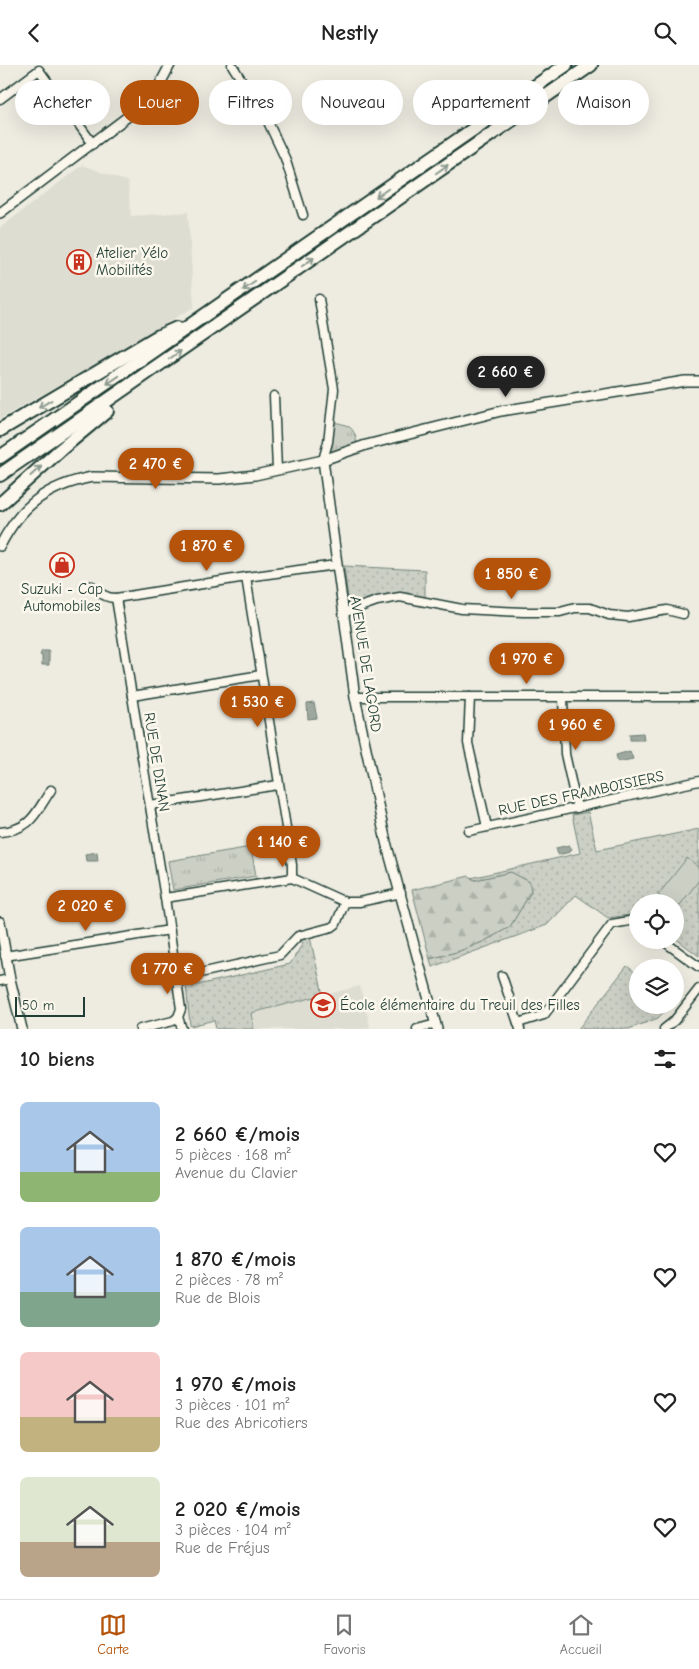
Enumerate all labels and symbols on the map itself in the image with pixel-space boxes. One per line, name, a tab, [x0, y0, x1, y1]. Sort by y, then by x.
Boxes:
one-way arrow	[434, 164, 448, 174]
one-way arrow	[375, 188, 389, 198]
place label: Atelier Yélo Mobilités	[96, 244, 168, 279]
building icon: Atelier Yélo Mobilités	[66, 249, 92, 275]
one-way arrow	[301, 257, 315, 267]
one-way arrow	[242, 281, 256, 291]
one-way arrow	[168, 350, 182, 360]
pin: 2 660 €	[460, 355, 552, 398]
one-way arrow	[106, 375, 120, 385]
one-way arrow	[39, 399, 53, 409]
pin: 2 470 €	[110, 447, 202, 490]
one-way arrow	[30, 465, 43, 477]
pin: 1 870 €	[161, 529, 253, 572]
shop icon: Suzuki - Cap Automobiles	[49, 552, 75, 578]
pin: 1 850 €	[466, 557, 558, 600]
place label: Suzuki - Cap Automobiles	[21, 580, 103, 615]
street label: AVENUE DE LAGORD	[346, 595, 386, 733]
pin: 1 970 €	[481, 643, 573, 685]
pin: 1 530 €	[212, 685, 304, 728]
pin: 1 960 €	[530, 709, 622, 751]
street label: RUE DE DINAN	[140, 711, 174, 813]
street label: RUE DES FRAMBOISIERS	[497, 767, 665, 819]
pin: 1 140 €	[237, 825, 329, 868]
pin: 2 020 €	[40, 889, 132, 932]
pin: 1 770 €	[122, 953, 214, 995]
school or university icon: École élémentaire du Treuil des Filles	[310, 992, 336, 1018]
scale bar	[15, 994, 85, 1017]
place label: École élémentaire du Treuil des Filles	[340, 995, 580, 1014]

